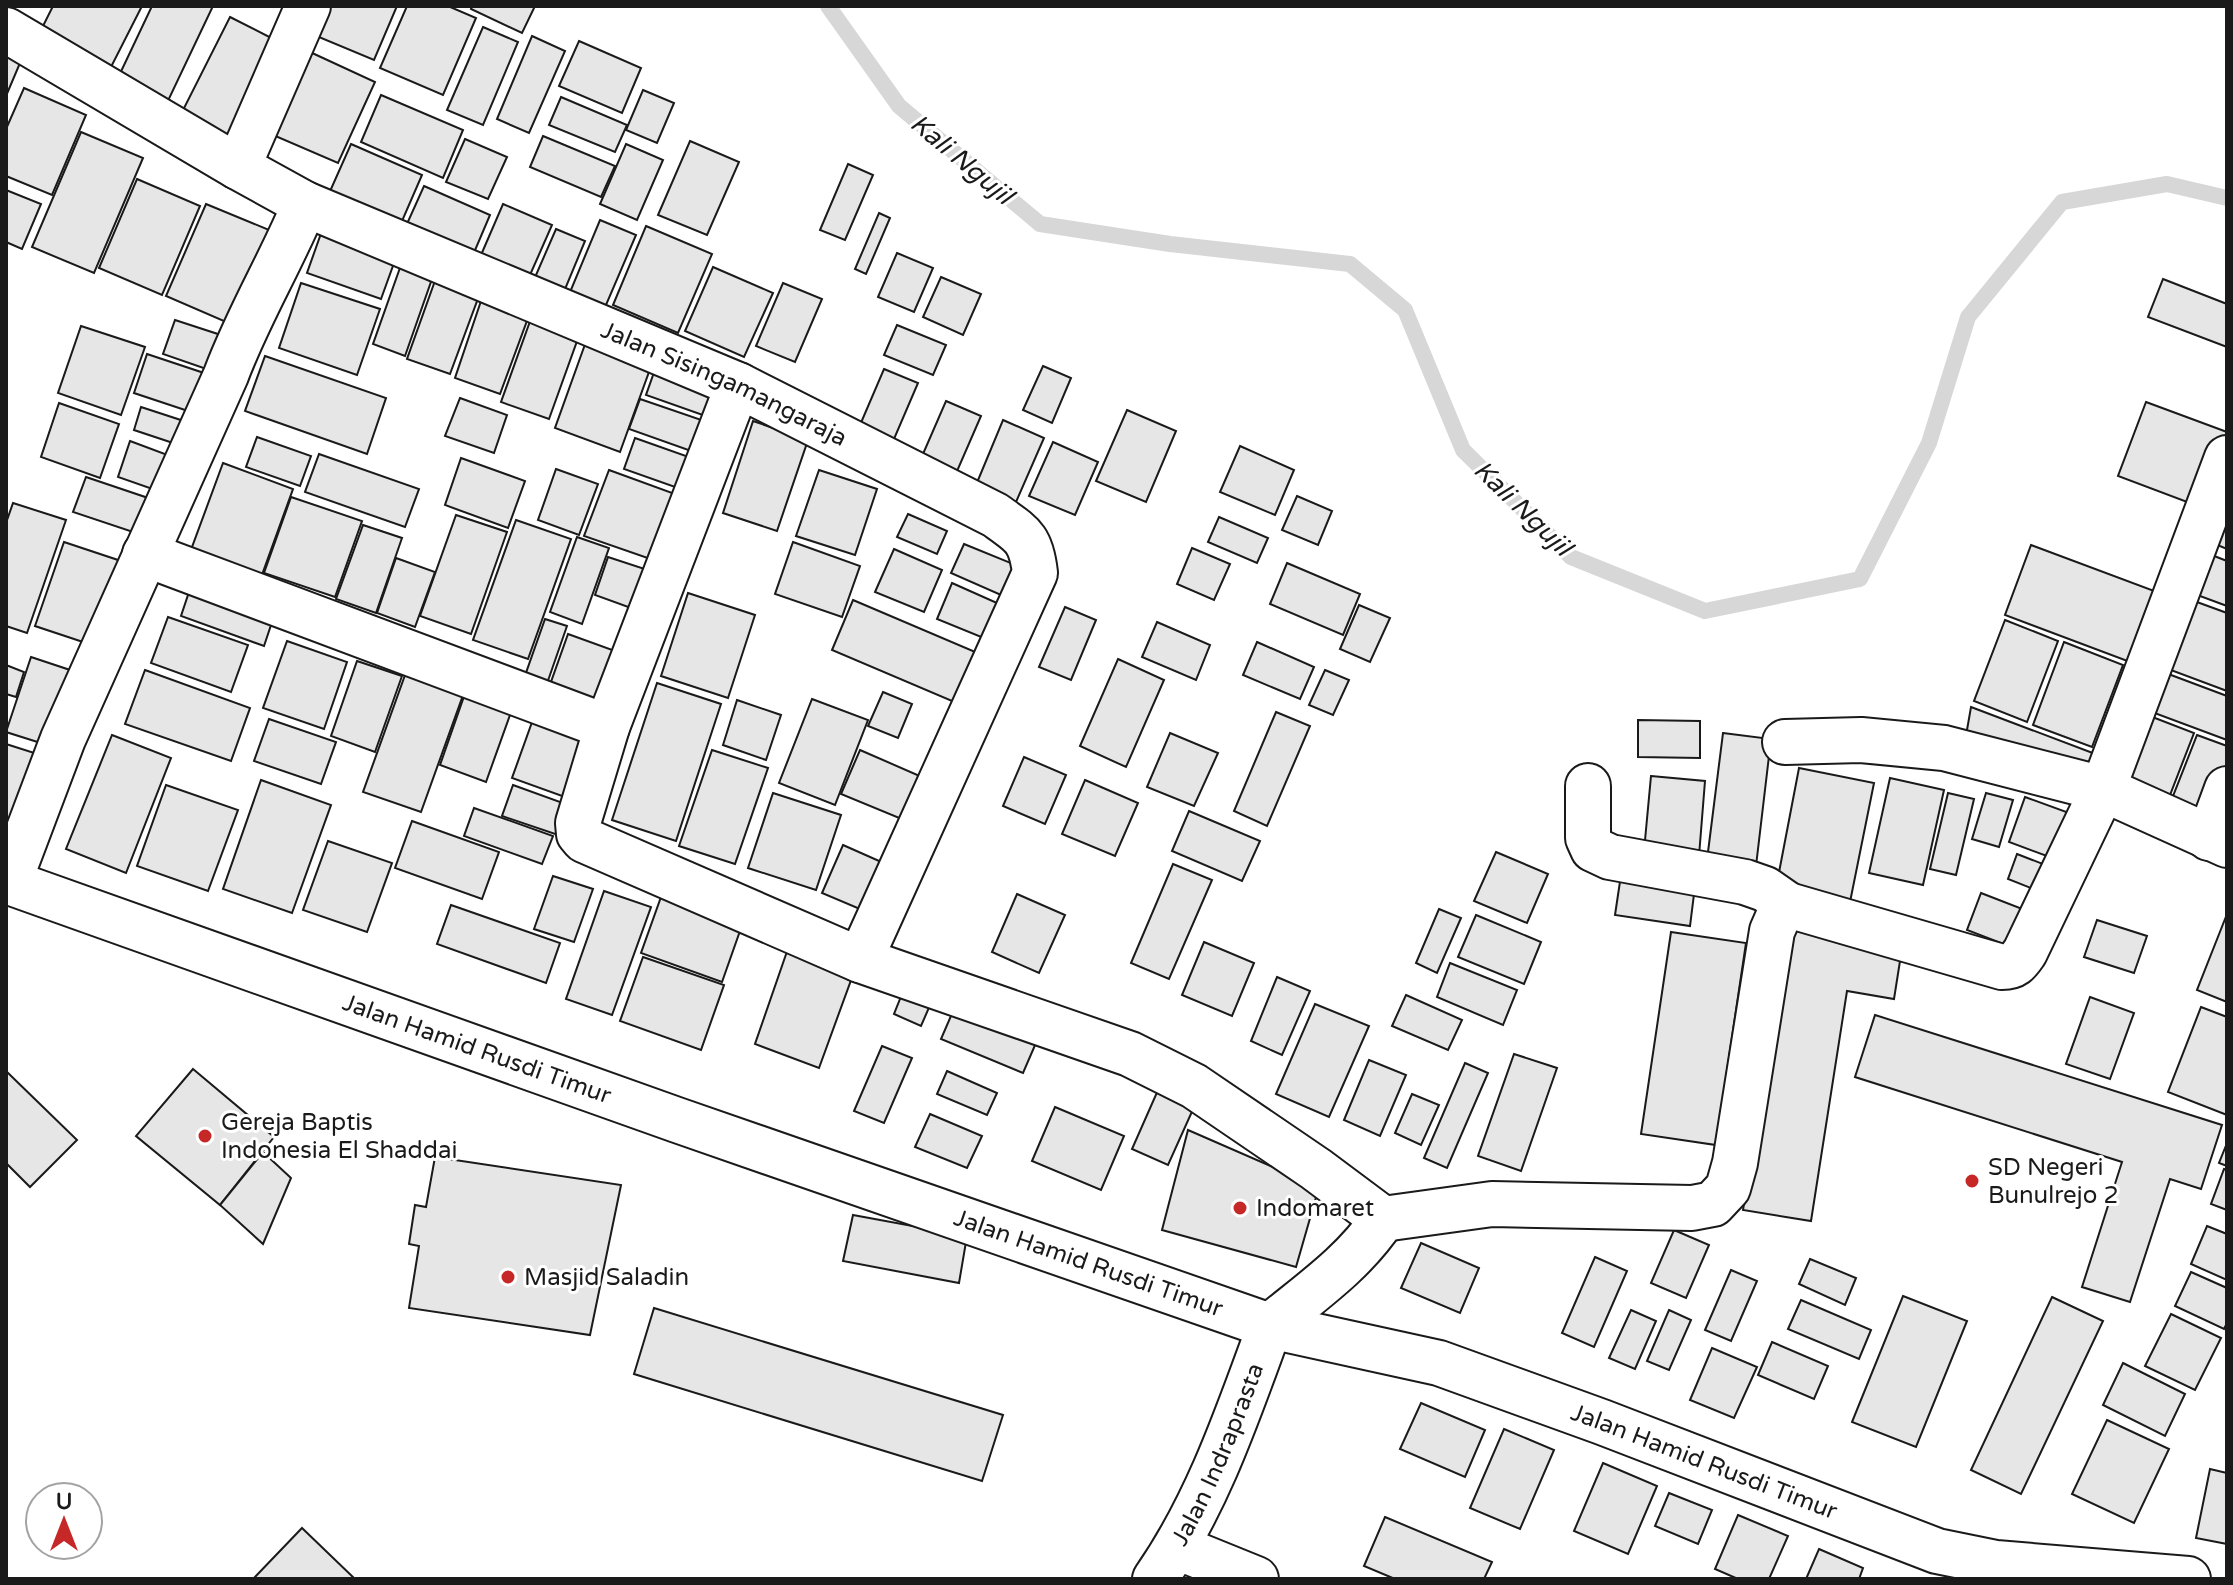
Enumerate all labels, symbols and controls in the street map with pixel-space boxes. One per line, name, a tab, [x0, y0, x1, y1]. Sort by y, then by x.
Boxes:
water label: Kali Ngujil	[904, 108, 1022, 213]
street label: Jalan Sisingamangaraja	[597, 315, 852, 453]
water label: Kali Ngujil	[1467, 454, 1581, 565]
street label: Jalan Hamid Rusdi Timur	[339, 988, 616, 1111]
place label: Gereja Baptis Indonesia El Shaddai	[221, 1108, 457, 1165]
marker: Gereja Baptis Indonesia El Shaddai	[196, 1127, 214, 1145]
place label: SD Negeri Bunulrejo 2	[1988, 1153, 2119, 1210]
marker: SD Negeri Bunulrejo 2	[1963, 1172, 1981, 1190]
place label: Indomaret	[1256, 1194, 1374, 1223]
marker: Indomaret	[1231, 1199, 1249, 1217]
street label: Jalan Hamid Rusdi Timur	[950, 1203, 1228, 1324]
place label: Masjid Saladin	[524, 1263, 689, 1292]
marker: Masjid Saladin	[499, 1268, 517, 1286]
street label: Jalan Indraprasta	[1165, 1359, 1270, 1551]
street label: Jalan Hamid Rusdi Timur	[1567, 1398, 1842, 1526]
north arrow	[24, 1481, 104, 1561]
text: U	[56, 1489, 72, 1515]

